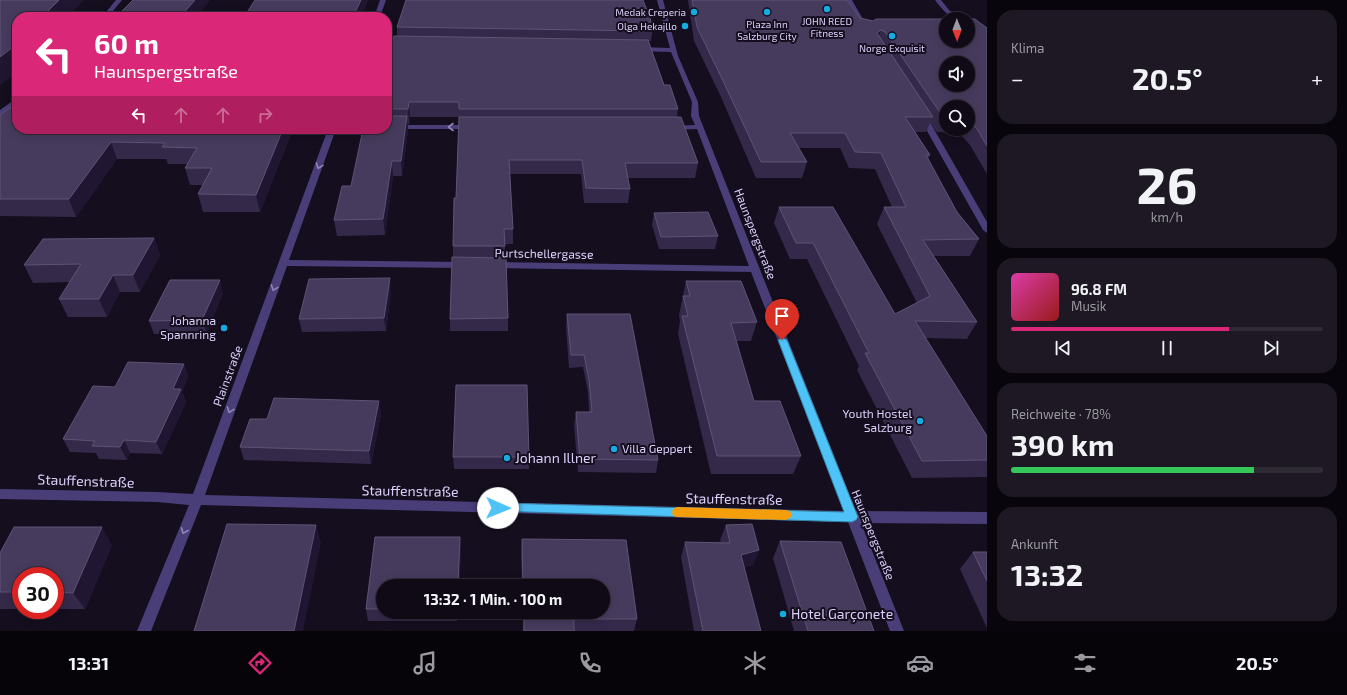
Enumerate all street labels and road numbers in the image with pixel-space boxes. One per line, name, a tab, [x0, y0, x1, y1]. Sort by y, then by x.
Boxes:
street label: Haunspergstraße	[732, 186, 780, 281]
street label: Purtschellergasse	[494, 245, 594, 261]
street label: Plainstraße	[210, 343, 245, 408]
street label: Stauffenstraße	[37, 470, 135, 491]
street label: Stauffenstraße	[361, 481, 459, 500]
street label: Haunspergstraße	[849, 487, 898, 582]
street label: Stauffenstraße	[685, 489, 783, 508]

